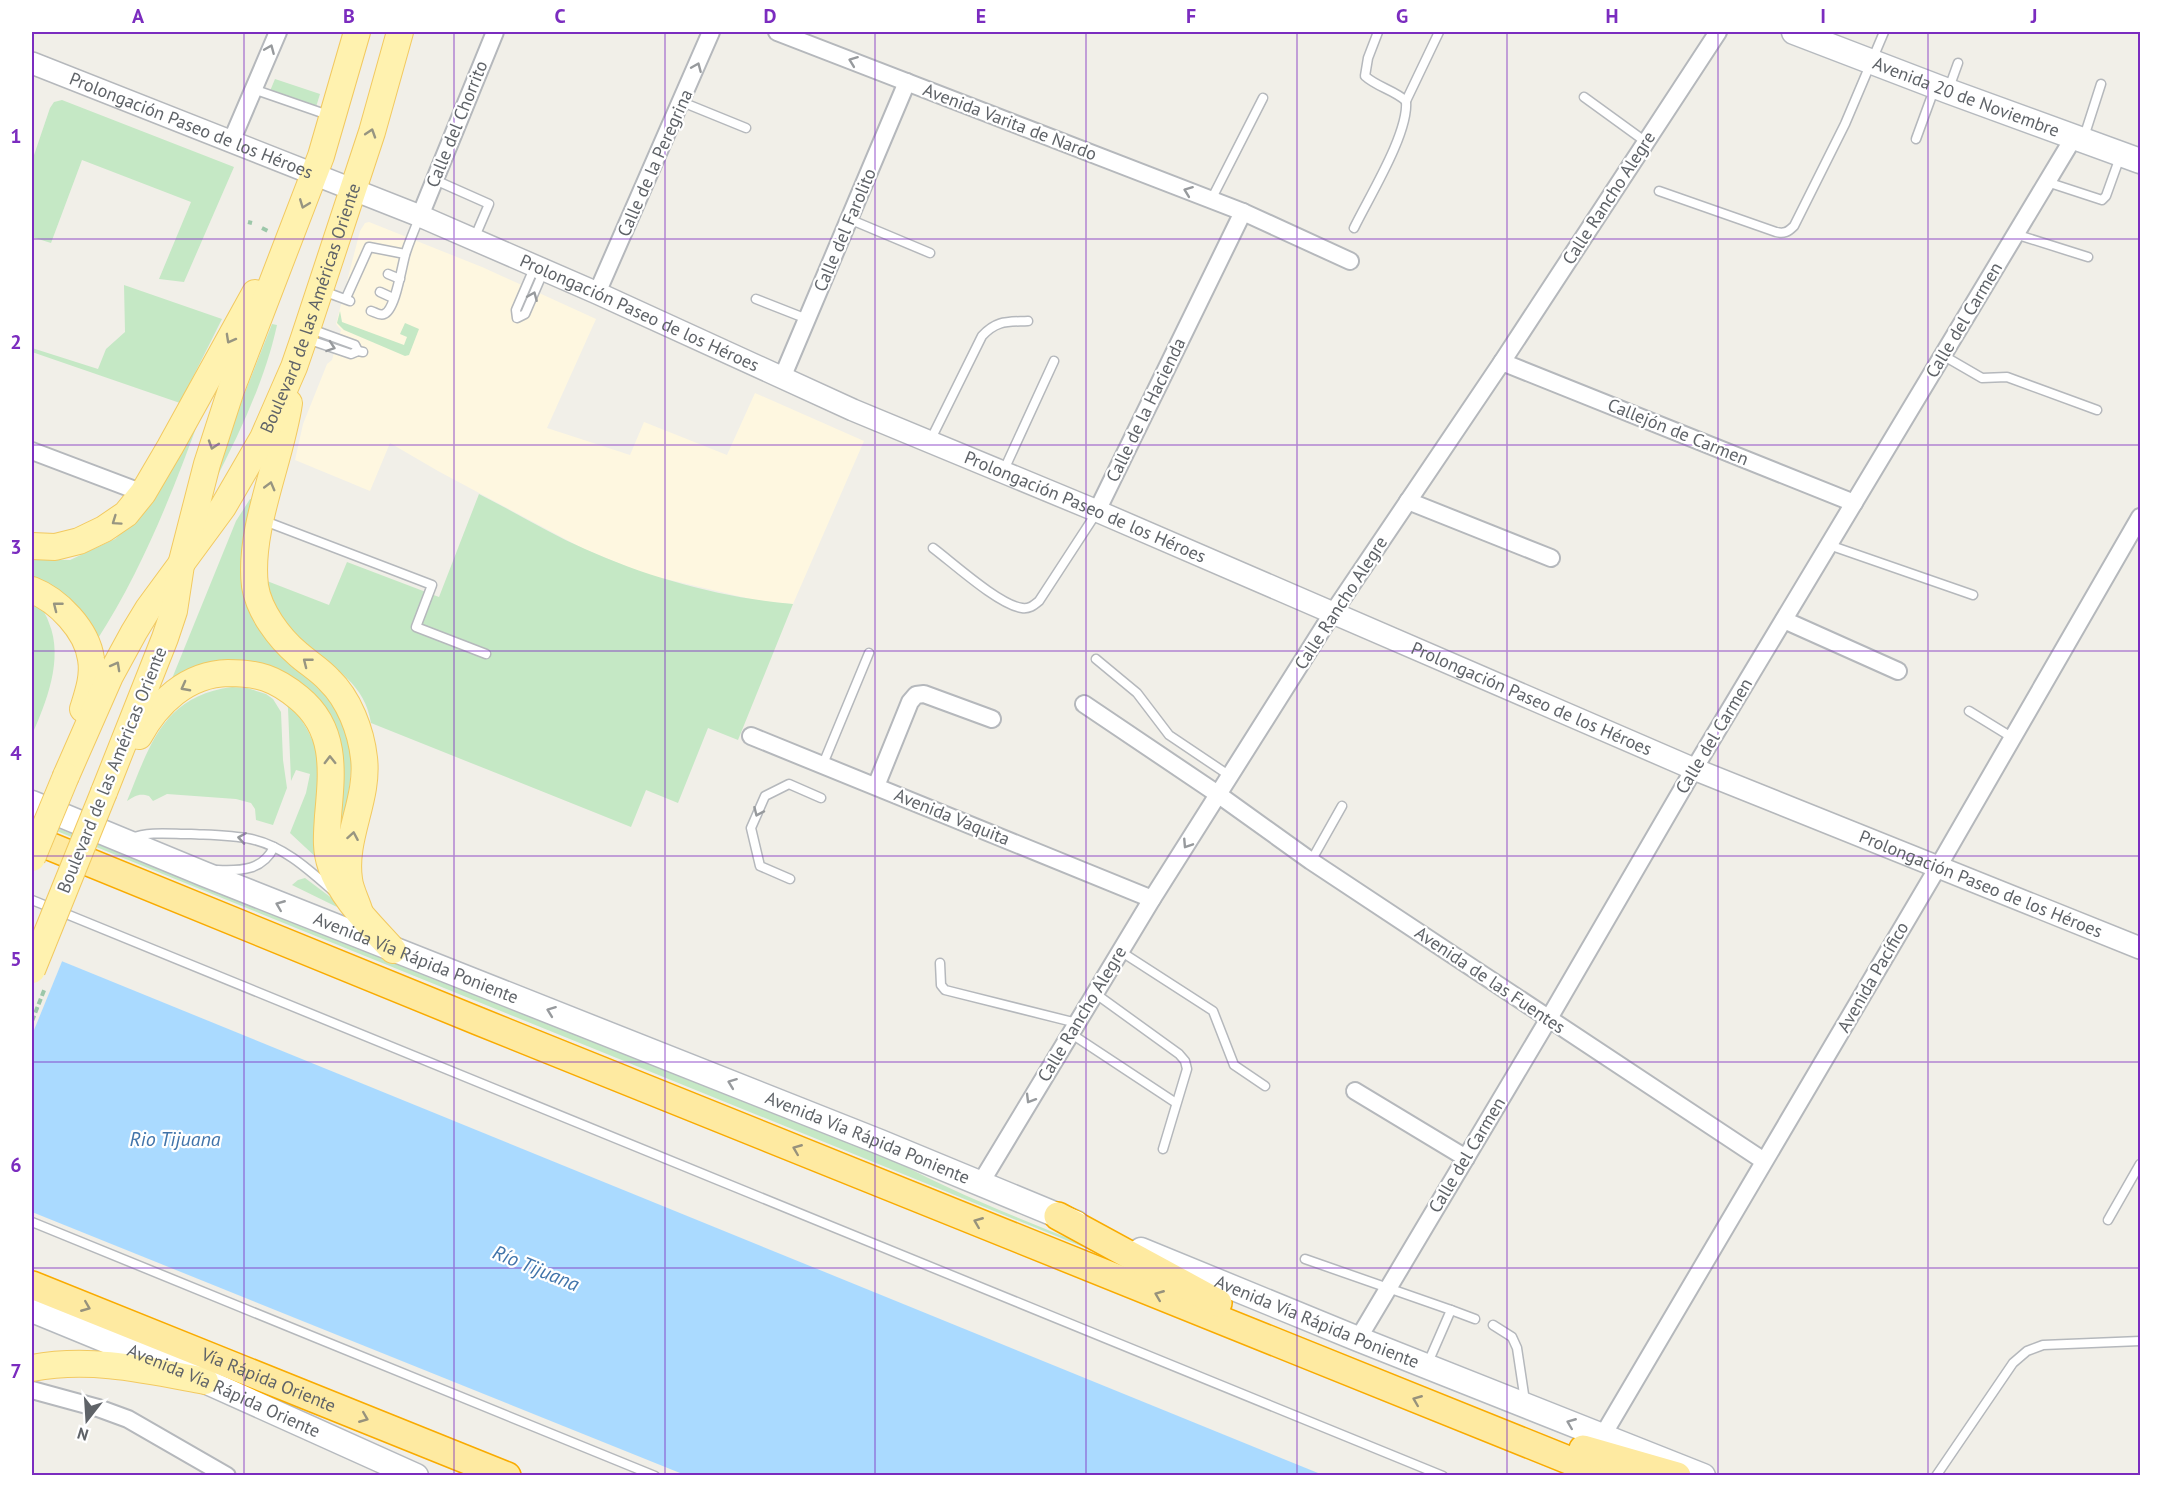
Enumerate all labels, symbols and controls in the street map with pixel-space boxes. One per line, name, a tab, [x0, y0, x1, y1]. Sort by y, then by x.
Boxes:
text: A	[132, 3, 145, 29]
text: B	[343, 3, 355, 29]
text: C	[554, 3, 566, 29]
text: D	[764, 3, 777, 29]
text: E	[976, 3, 986, 29]
text: F	[1186, 3, 1196, 29]
text: G	[1396, 3, 1408, 29]
text: H	[1605, 3, 1619, 29]
text: I	[1820, 3, 1826, 29]
text: J	[2030, 3, 2037, 29]
one-way arrow	[263, 45, 275, 56]
street label: Avenida 20 de Noviembre	[1870, 51, 2063, 142]
one-way arrow	[848, 56, 859, 68]
street label: Calle del Chorrito	[421, 57, 492, 191]
one-way arrow	[690, 62, 702, 73]
street label: Prolongación Paseo de los Héroes	[66, 67, 316, 184]
street label: Avenida Varita de Nardo	[920, 78, 1100, 165]
street label: Calle de la Peregrina	[612, 85, 697, 240]
text: 1	[10, 123, 22, 149]
street label: Calle Rancho Alegre	[1557, 127, 1660, 269]
one-way arrow	[364, 128, 376, 139]
street label: Calle del Farolito	[808, 165, 881, 295]
street label: Boulevard de las Américas Oriente	[255, 180, 365, 437]
one-way arrow	[1183, 186, 1194, 198]
one-way arrow	[299, 198, 311, 209]
street label: Prolongación Paseo de los Héroes	[516, 249, 763, 377]
street label: Calle del Carmen	[1920, 258, 2007, 382]
one-way arrow	[526, 291, 538, 302]
text: 2	[10, 329, 22, 355]
one-way arrow	[226, 333, 237, 343]
street label: Calle de la Hacienda	[1101, 334, 1190, 486]
one-way arrow	[326, 340, 336, 353]
street label: Callejón de Carmen	[1604, 393, 1752, 470]
one-way arrow	[207, 439, 220, 450]
street label: Prolongación Paseo de los Héroes	[961, 445, 1209, 568]
one-way arrow	[262, 482, 275, 492]
one-way arrow	[112, 514, 123, 525]
street label: Calle Rancho Alegre	[1289, 532, 1392, 674]
text: 3	[10, 534, 22, 560]
one-way arrow	[53, 603, 64, 614]
street label: Prolongación Paseo de los Héroes	[1408, 636, 1656, 760]
street label: Boulevard de las Américas Oriente	[51, 643, 172, 896]
one-way arrow	[303, 658, 314, 669]
one-way arrow	[109, 661, 120, 672]
street label: Calle del Carmen	[1670, 674, 1757, 798]
one-way arrow	[181, 680, 191, 691]
text: 4	[10, 740, 22, 766]
one-way arrow	[324, 755, 337, 764]
street label: Avenida Vaquita	[891, 783, 1013, 850]
one-way arrow	[753, 806, 765, 817]
street label: Prolongación Paseo de los Héroes	[1856, 825, 2106, 943]
one-way arrow	[346, 831, 358, 841]
one-way arrow	[237, 832, 247, 844]
one-way arrow	[1183, 838, 1195, 848]
one-way arrow	[276, 900, 287, 912]
street label: Avenida Vía Rápida Poniente	[310, 907, 522, 1008]
street label: Avenida Pacífico	[1832, 917, 1914, 1036]
street label: Avenida de las Fuentes	[1411, 921, 1570, 1038]
street label: Calle Rancho Alegre	[1032, 942, 1131, 1086]
text: 5	[10, 946, 22, 972]
one-way arrow	[546, 1006, 557, 1018]
one-way arrow	[727, 1078, 738, 1090]
street label: Avenida Vía Rápida Poniente	[762, 1086, 973, 1189]
one-way arrow	[1026, 1093, 1037, 1103]
street label: Calle del Carmen	[1423, 1093, 1510, 1217]
water label: Rio Tijuana	[129, 1126, 221, 1152]
one-way arrow	[792, 1144, 803, 1156]
text: 6	[10, 1152, 22, 1178]
one-way arrow	[973, 1217, 984, 1229]
water label: Río Tijuana	[489, 1239, 583, 1297]
street label: Avenida Vía Rápida Poniente	[1212, 1270, 1423, 1373]
one-way arrow	[1154, 1290, 1165, 1302]
one-way arrow	[80, 1300, 91, 1312]
street label: Avenida Vía Rápida Oriente	[124, 1338, 324, 1442]
street label: Vía Rápida Oriente	[197, 1342, 339, 1417]
text: 7	[10, 1358, 22, 1384]
north arrow	[57, 1390, 117, 1450]
one-way arrow	[1413, 1394, 1423, 1407]
one-way arrow	[358, 1411, 369, 1423]
one-way arrow	[1566, 1417, 1576, 1430]
text: N	[75, 1423, 91, 1445]

